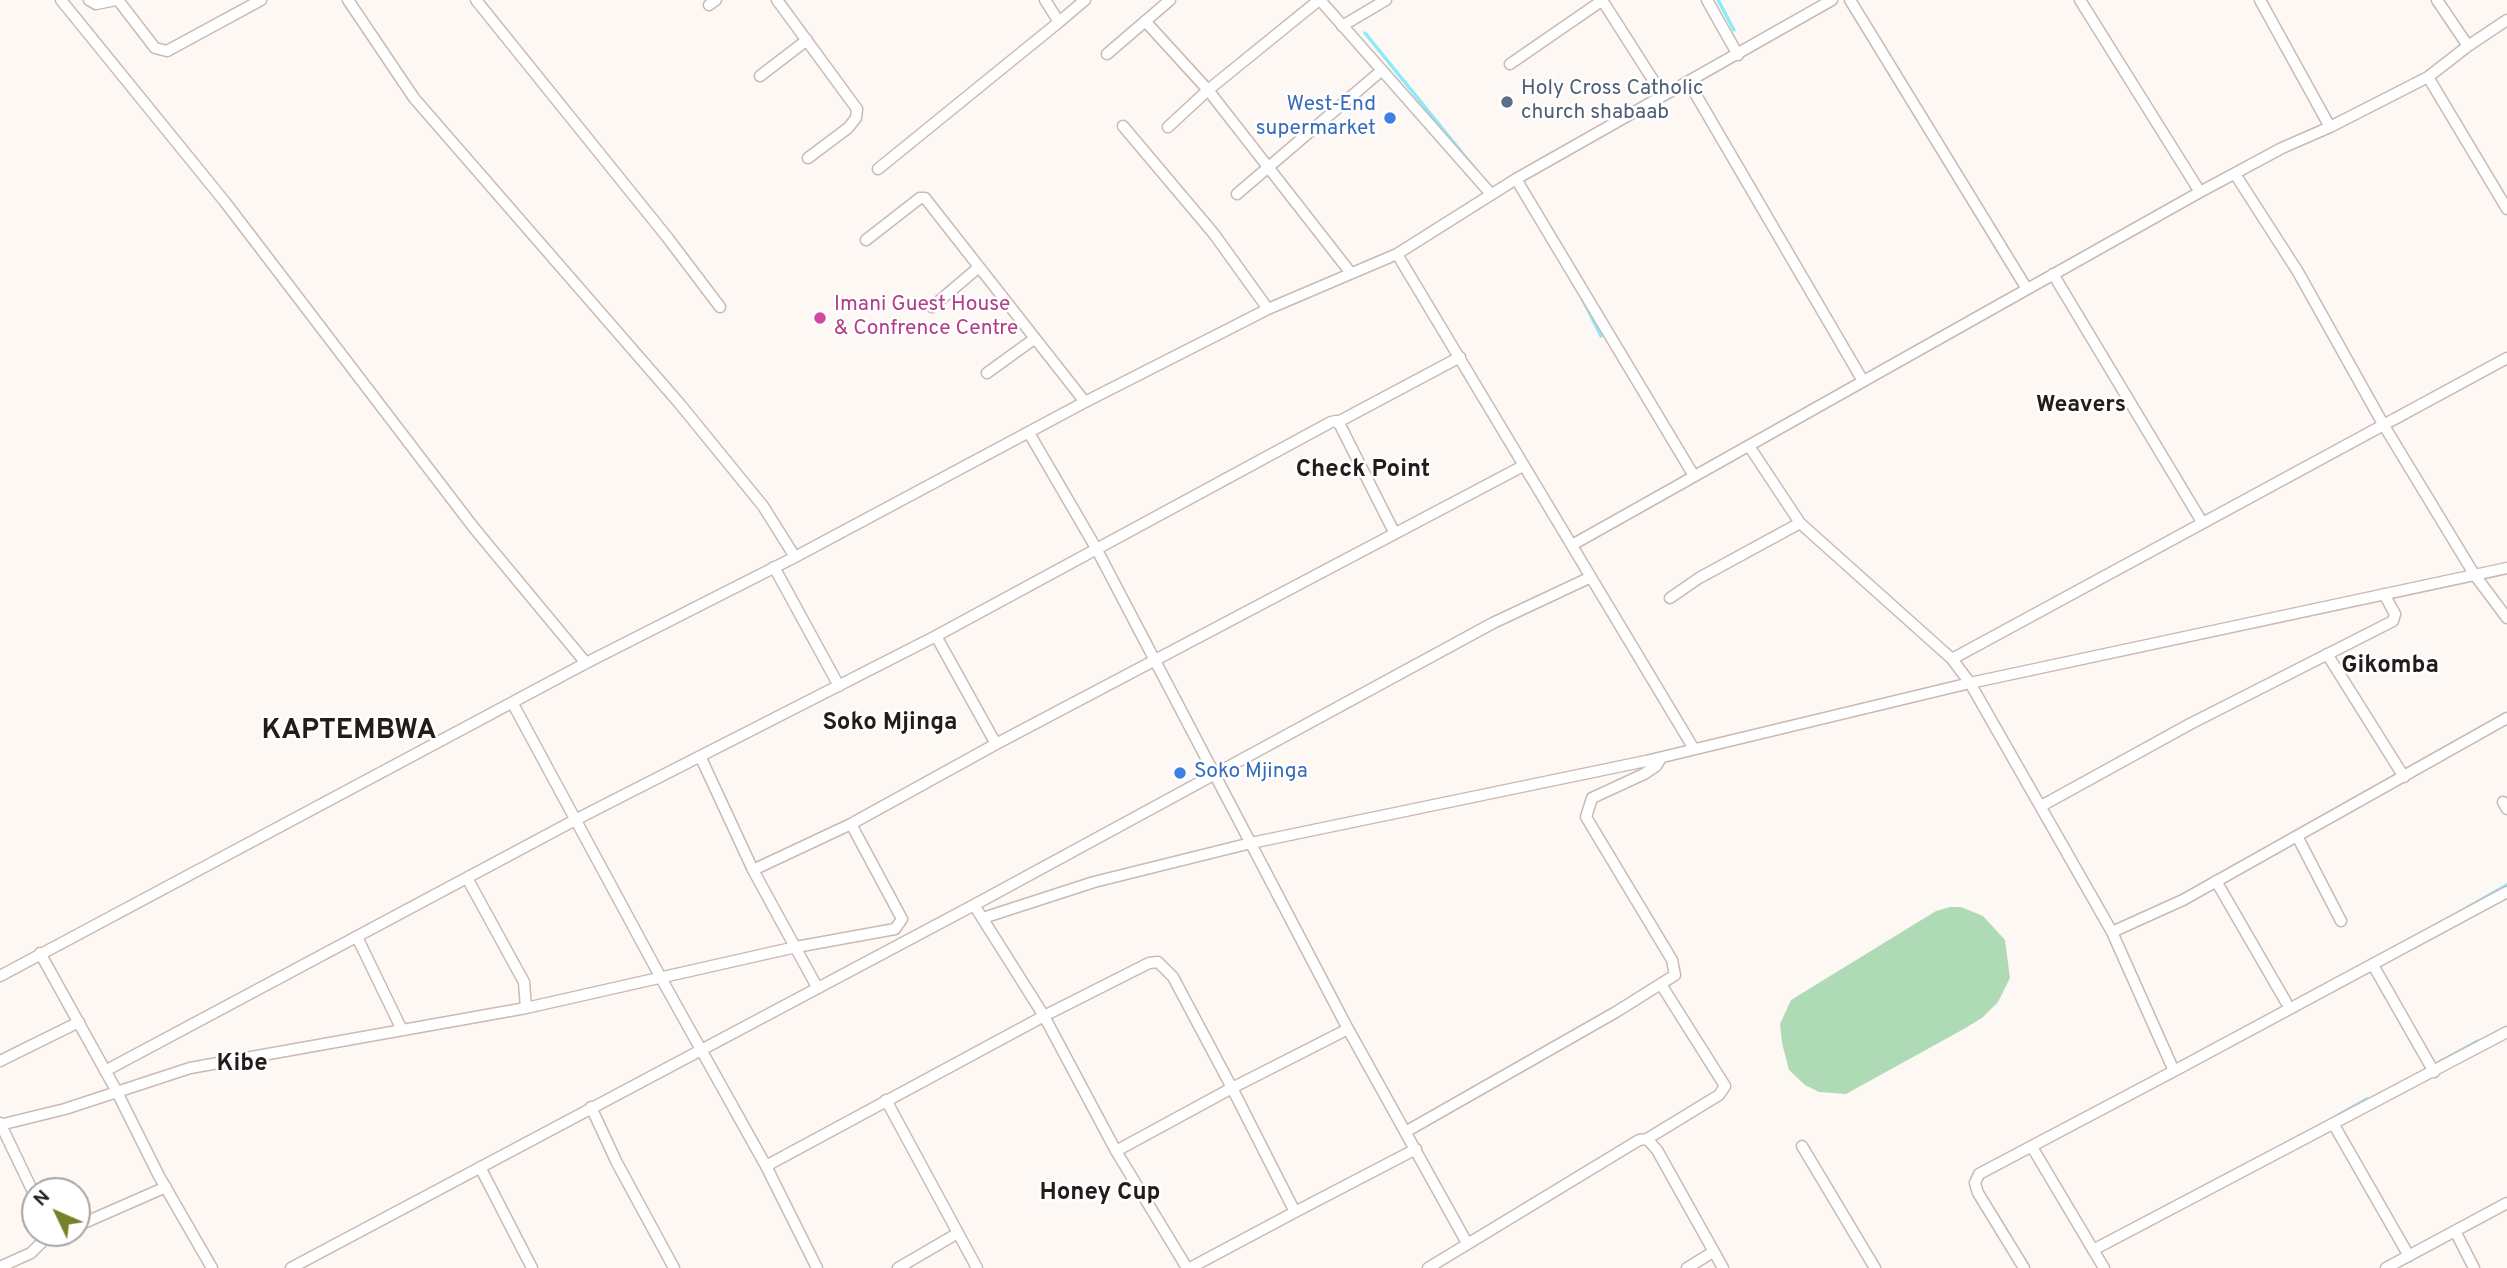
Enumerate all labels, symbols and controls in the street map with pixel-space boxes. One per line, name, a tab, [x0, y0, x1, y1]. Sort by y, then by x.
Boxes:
place label: Holy Cross Catholic church shabaab	[1521, 77, 1703, 127]
place label: West-End supermarket	[1256, 93, 1376, 143]
marker: Holy Cross Catholic church shabaab	[1499, 94, 1515, 110]
marker: West-End supermarket	[1382, 110, 1398, 126]
place label: Imani Guest House & Confrence Centre	[834, 293, 1018, 343]
marker: Imani Guest House & Confrence Centre	[812, 310, 828, 326]
district label: Weavers	[2036, 392, 2126, 420]
district label: Check Point	[1296, 457, 1430, 485]
district label: Gikomba	[2341, 653, 2439, 681]
district label: Soko Mjinga	[823, 710, 957, 738]
district label: KAPTEMBWA	[262, 715, 436, 749]
place label: Soko Mjinga	[1194, 760, 1308, 786]
marker: Soko Mjinga	[1172, 765, 1188, 781]
district label: Kibe	[216, 1051, 268, 1079]
north arrow	[21, 1177, 91, 1247]
district label: Honey Cup	[1040, 1180, 1160, 1208]
text: N	[29, 1186, 56, 1212]

